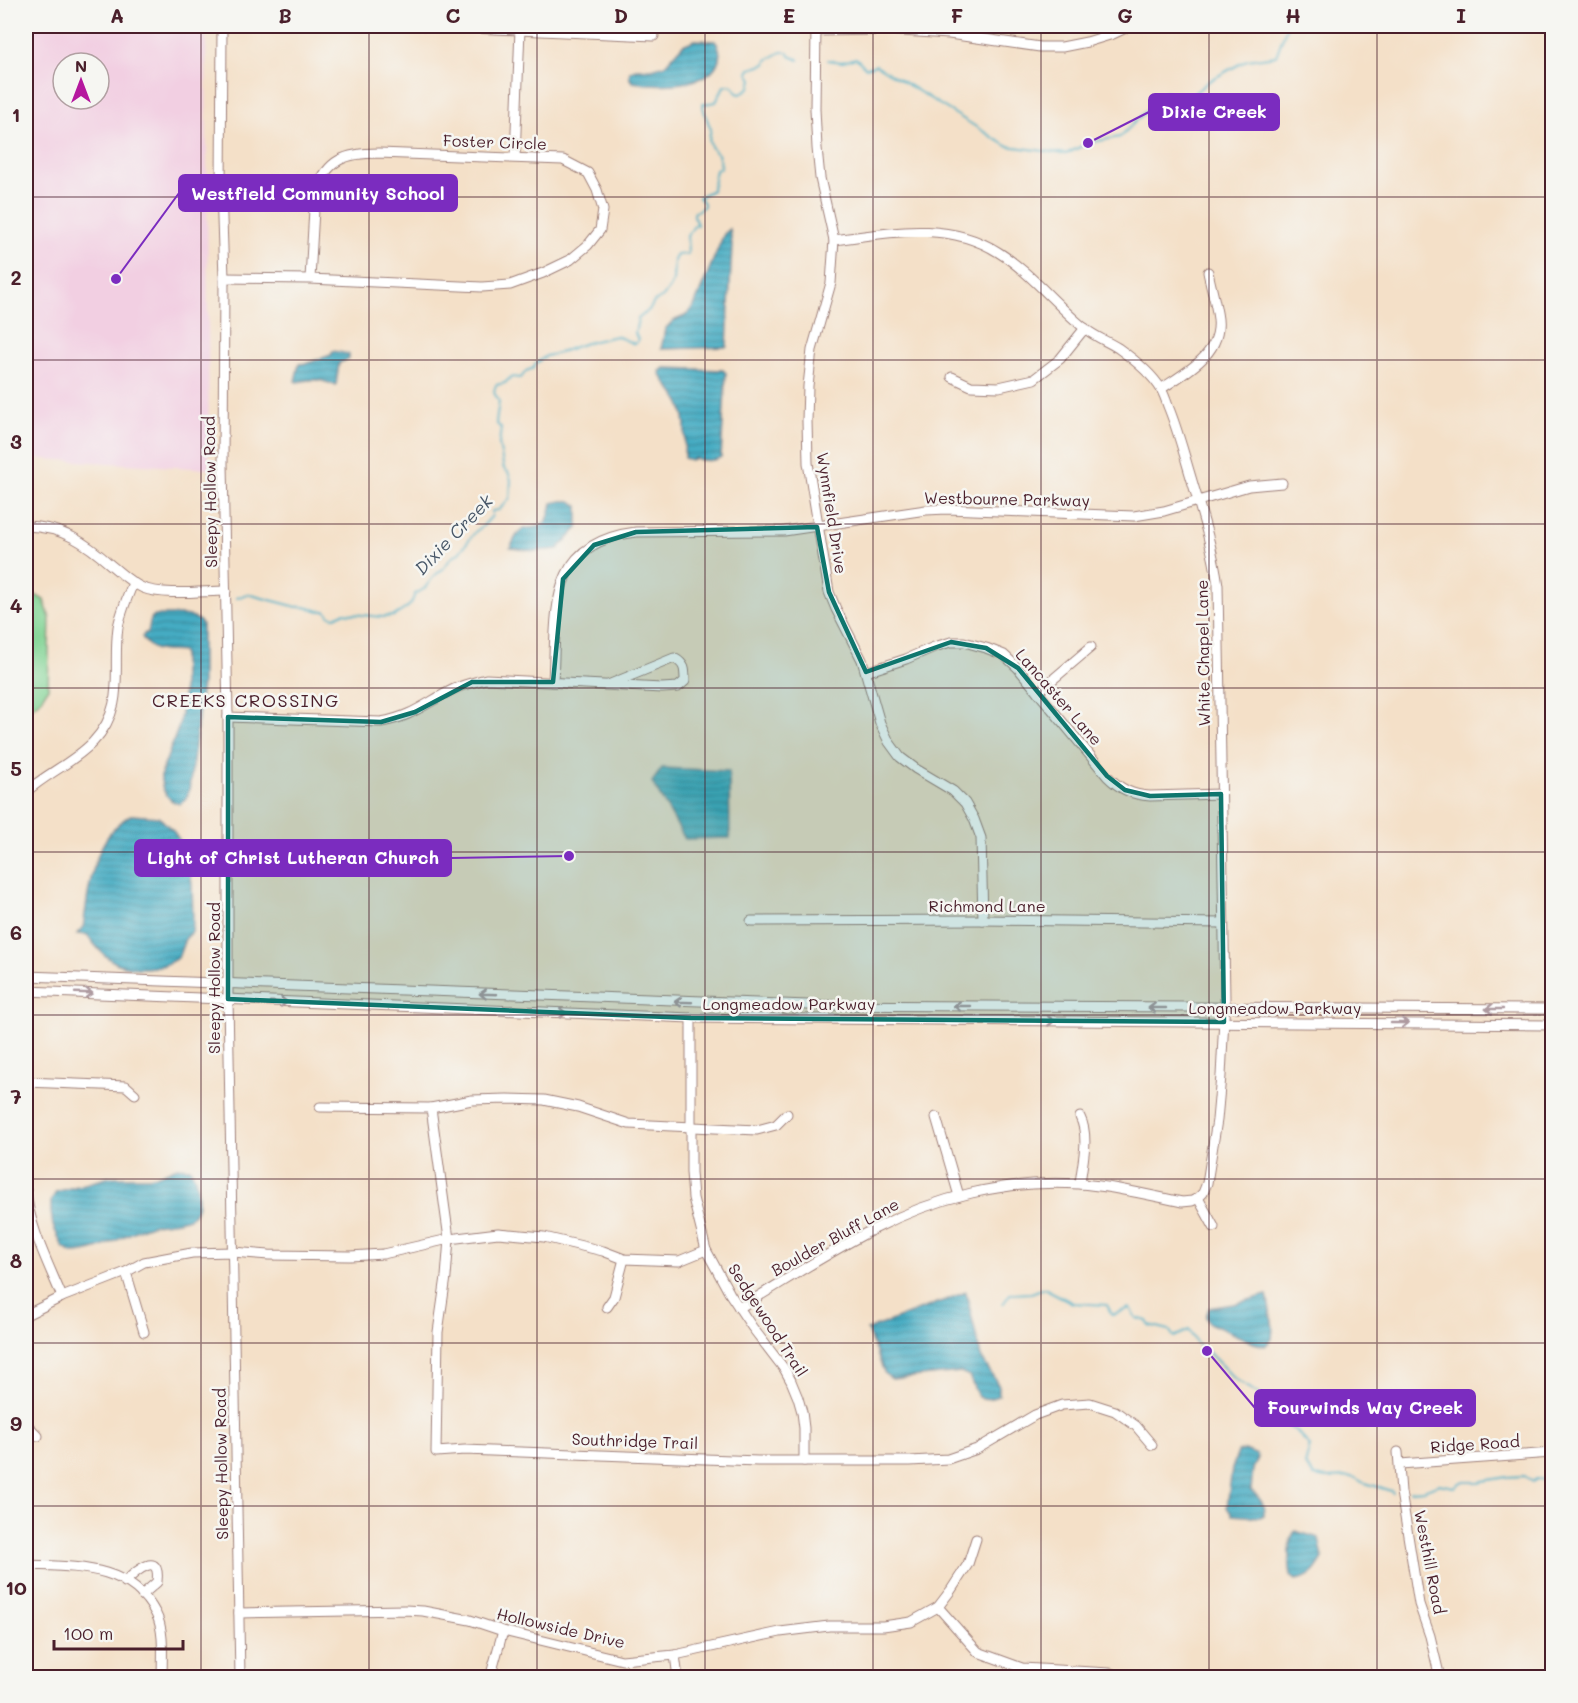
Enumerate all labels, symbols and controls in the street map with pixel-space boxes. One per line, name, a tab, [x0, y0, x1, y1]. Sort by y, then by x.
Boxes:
text: A	[110, 2, 124, 28]
text: B	[278, 2, 292, 28]
text: C	[446, 2, 461, 28]
text: D	[614, 2, 628, 28]
text: E	[783, 2, 795, 28]
text: F	[951, 2, 964, 28]
text: G	[1117, 2, 1133, 28]
text: H	[1285, 2, 1301, 28]
text: I	[1456, 2, 1466, 28]
north arrow	[51, 51, 111, 111]
text: N	[75, 55, 87, 76]
callout: Dixie Creek	[1149, 94, 1279, 130]
text: Dixie Creek	[1161, 99, 1267, 123]
text: 1	[12, 101, 20, 127]
street label: Foster Circle	[443, 129, 547, 154]
callout: Westfield Community School	[179, 175, 457, 211]
text: Westfield Community School	[191, 181, 445, 205]
text: 2	[10, 264, 22, 290]
street label: Sleepy Hollow Road	[198, 416, 221, 568]
text: 3	[10, 428, 22, 454]
street label: Wynnfield Drive	[813, 451, 852, 575]
street label: Westbourne Parkway	[924, 487, 1090, 510]
water label: Dixie Creek	[409, 489, 498, 580]
street label: White Chapel Lane	[1191, 580, 1214, 726]
text: 4	[10, 592, 23, 618]
street label: Lancaster Lane	[1012, 644, 1107, 749]
district label: CREEKS CROSSING	[152, 688, 340, 712]
text: 5	[10, 755, 22, 781]
callout: Light of Christ Lutheran Church	[135, 840, 451, 876]
text: Light of Christ Lutheran Church	[147, 845, 439, 869]
street label: Richmond Lane	[928, 895, 1046, 916]
street label: Sleepy Hollow Road	[203, 902, 224, 1054]
text: 6	[10, 919, 22, 945]
one-way arrow	[73, 988, 93, 999]
one-way arrow	[479, 988, 499, 999]
street label: Longmeadow Parkway	[703, 993, 875, 1014]
one-way arrow	[268, 996, 288, 1007]
one-way arrow	[673, 996, 693, 1007]
street label: Longmeadow Parkway	[1189, 997, 1361, 1018]
one-way arrow	[952, 1001, 972, 1012]
one-way arrow	[1147, 1002, 1167, 1014]
one-way arrow	[1485, 1003, 1505, 1015]
one-way arrow	[547, 1007, 567, 1019]
one-way arrow	[1036, 1015, 1056, 1027]
one-way arrow	[1389, 1018, 1409, 1029]
text: 7	[10, 1083, 22, 1109]
street label: Boulder Bluff Lane	[767, 1193, 902, 1280]
text: 8	[10, 1247, 22, 1273]
street label: Sedgewood Trail	[724, 1259, 813, 1380]
street label: Sleepy Hollow Road	[209, 1388, 232, 1540]
callout: Fourwinds Way Creek	[1255, 1390, 1475, 1426]
text: Fourwinds Way Creek	[1267, 1395, 1463, 1419]
text: 9	[10, 1410, 22, 1436]
street label: Southridge Trail	[571, 1428, 699, 1453]
street label: Ridge Road	[1430, 1430, 1520, 1457]
street label: Westhill Road	[1410, 1508, 1451, 1616]
text: 10	[5, 1574, 27, 1600]
street label: Hollowside Drive	[495, 1603, 627, 1652]
scale bar	[54, 1613, 183, 1651]
text: 100 m	[63, 1621, 113, 1645]

